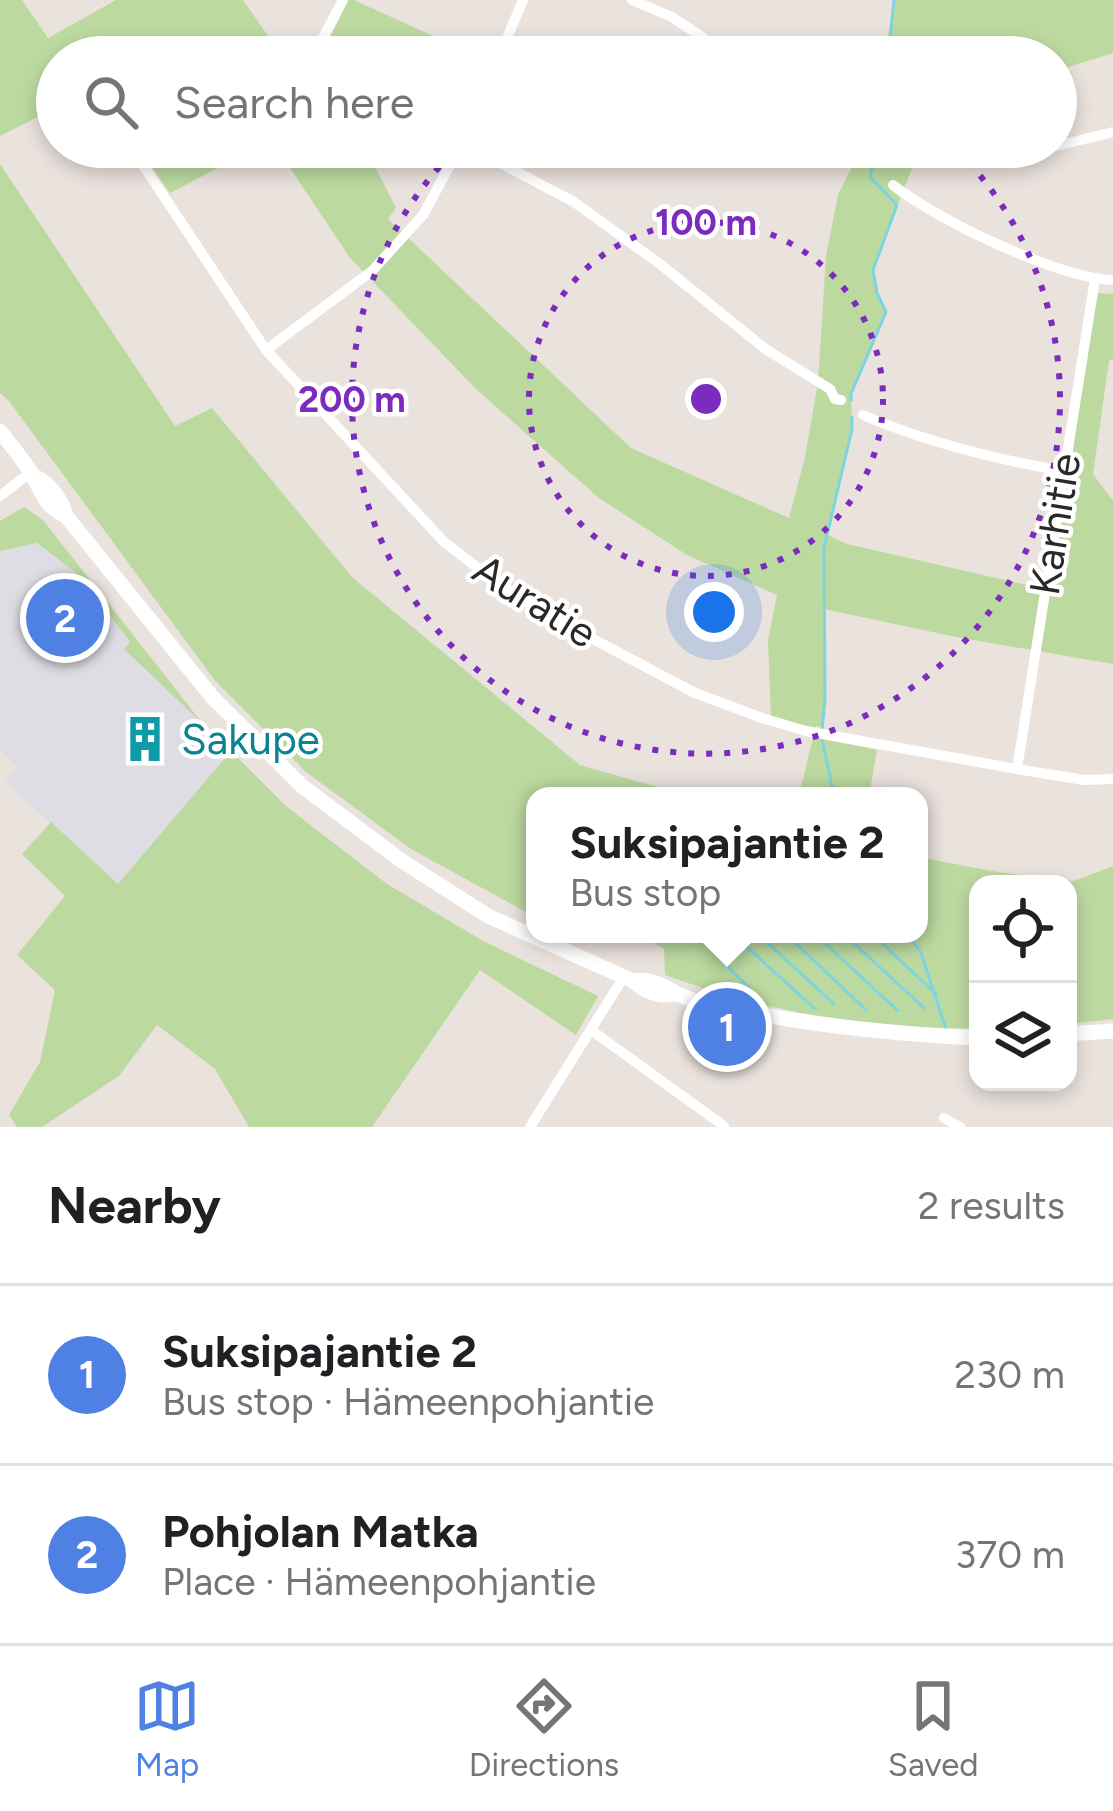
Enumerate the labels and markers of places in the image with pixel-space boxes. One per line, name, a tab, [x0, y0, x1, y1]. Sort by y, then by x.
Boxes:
centre of rings	[685, 378, 727, 420]
pin: 2	[26, 573, 104, 663]
building icon: Sakupe	[120, 714, 170, 764]
place label: Sakupe	[181, 714, 320, 765]
pin: 1	[688, 982, 766, 1072]

